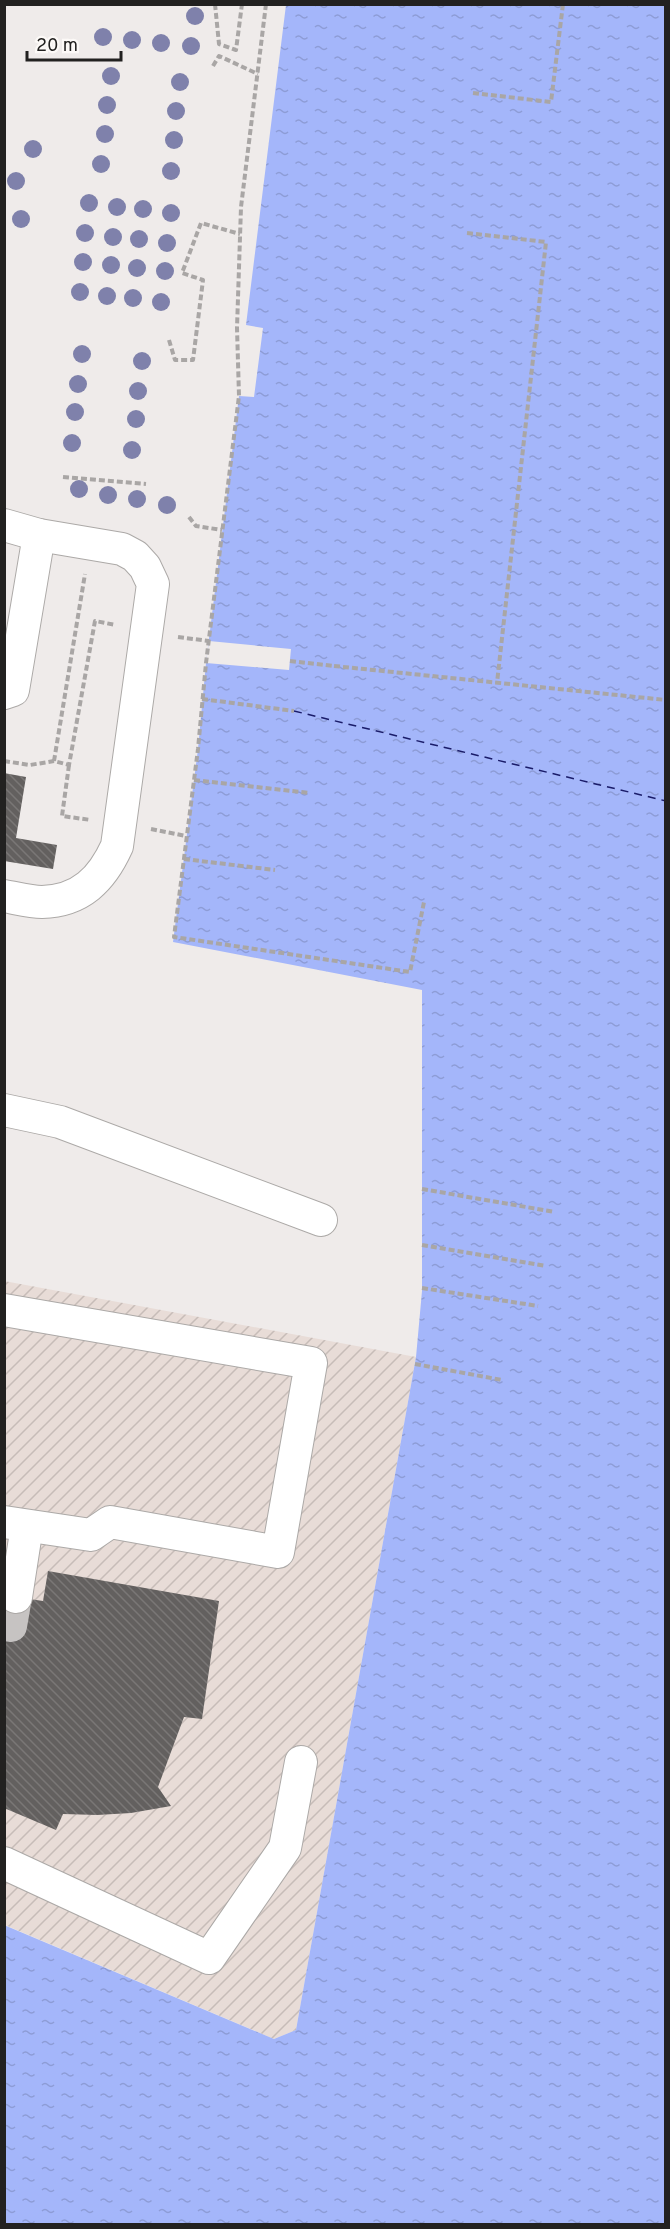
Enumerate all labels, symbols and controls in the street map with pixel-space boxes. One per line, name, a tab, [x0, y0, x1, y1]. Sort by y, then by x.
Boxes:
scale bar	[27, 24, 122, 62]
text: 20 m	[36, 35, 78, 58]

